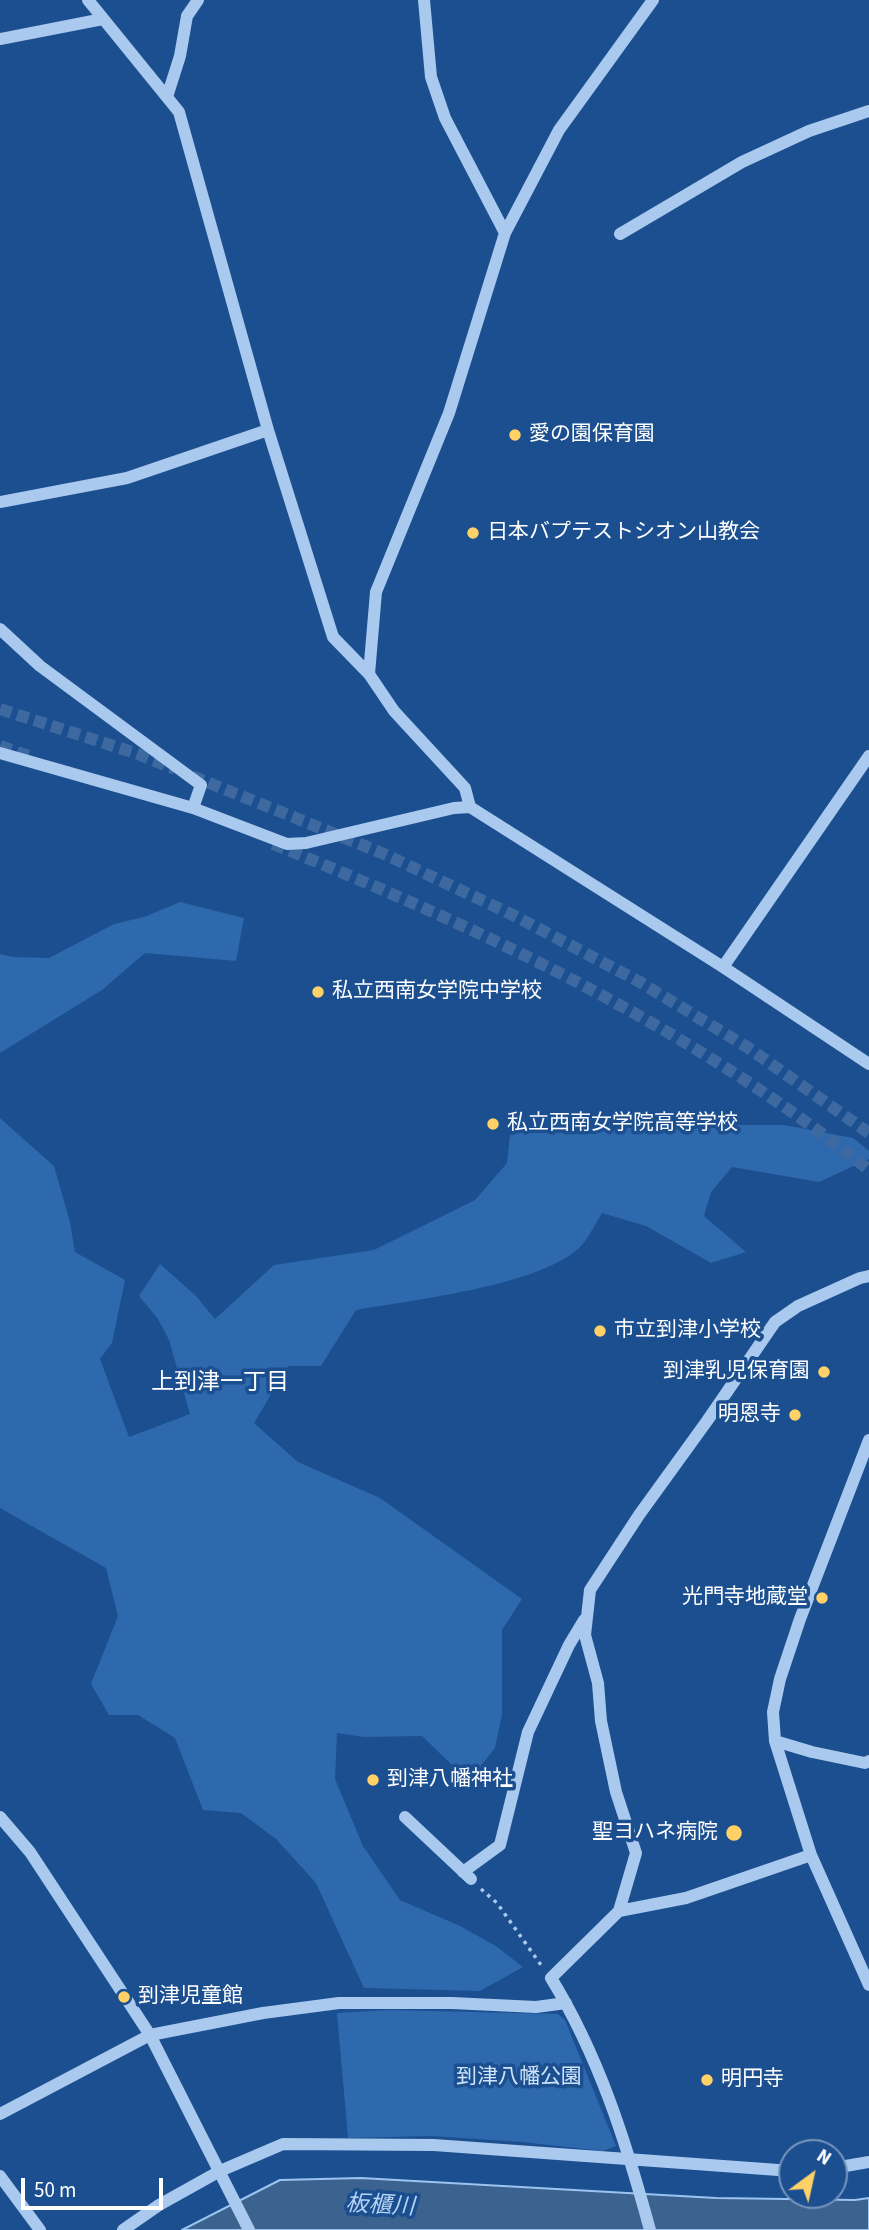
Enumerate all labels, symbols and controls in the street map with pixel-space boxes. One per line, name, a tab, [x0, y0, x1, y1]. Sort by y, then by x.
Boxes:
place label: 愛の園保育園	[529, 422, 655, 448]
marker: 愛の園保育園	[507, 427, 523, 443]
place label: 日本バプテストシオン山教会	[487, 520, 760, 546]
marker: 日本バプテストシオン山教会	[465, 525, 481, 541]
place label: 私立西南女学院中学校	[332, 979, 542, 1005]
marker: 私立西南女学院中学校	[310, 984, 326, 1000]
place label: 私立西南女学院高等学校	[507, 1111, 738, 1137]
marker: 私立西南女学院高等学校	[485, 1116, 501, 1132]
place label: 市立到津小学校	[614, 1318, 761, 1344]
marker: 市立到津小学校	[592, 1323, 608, 1339]
place label: 到津乳児保育園	[663, 1359, 810, 1385]
marker: 到津乳児保育園	[816, 1364, 832, 1380]
district label: 上到津一丁目	[151, 1370, 289, 1398]
place label: 明恩寺	[718, 1402, 781, 1428]
marker: 明恩寺	[787, 1407, 803, 1423]
place label: 光門寺地蔵堂	[682, 1585, 808, 1611]
marker: 光門寺地蔵堂	[814, 1590, 830, 1606]
place label: 到津八幡神社	[387, 1767, 513, 1793]
marker: 到津八幡神社	[365, 1772, 381, 1788]
place label: 聖ヨハネ病院	[592, 1820, 718, 1846]
marker: 聖ヨハネ病院	[724, 1823, 744, 1843]
place label: 到津児童館	[138, 1984, 243, 2010]
marker: 到津児童館	[116, 1989, 132, 2005]
park label: 到津八幡公園	[456, 2065, 582, 2091]
place label: 明円寺	[721, 2067, 784, 2093]
marker: 明円寺	[699, 2072, 715, 2088]
north arrow	[778, 2139, 848, 2209]
text: N	[811, 2143, 836, 2172]
scale bar	[24, 2164, 166, 2208]
text: 50 m	[34, 2175, 76, 2205]
water label: 板櫃川	[345, 2191, 415, 2223]

